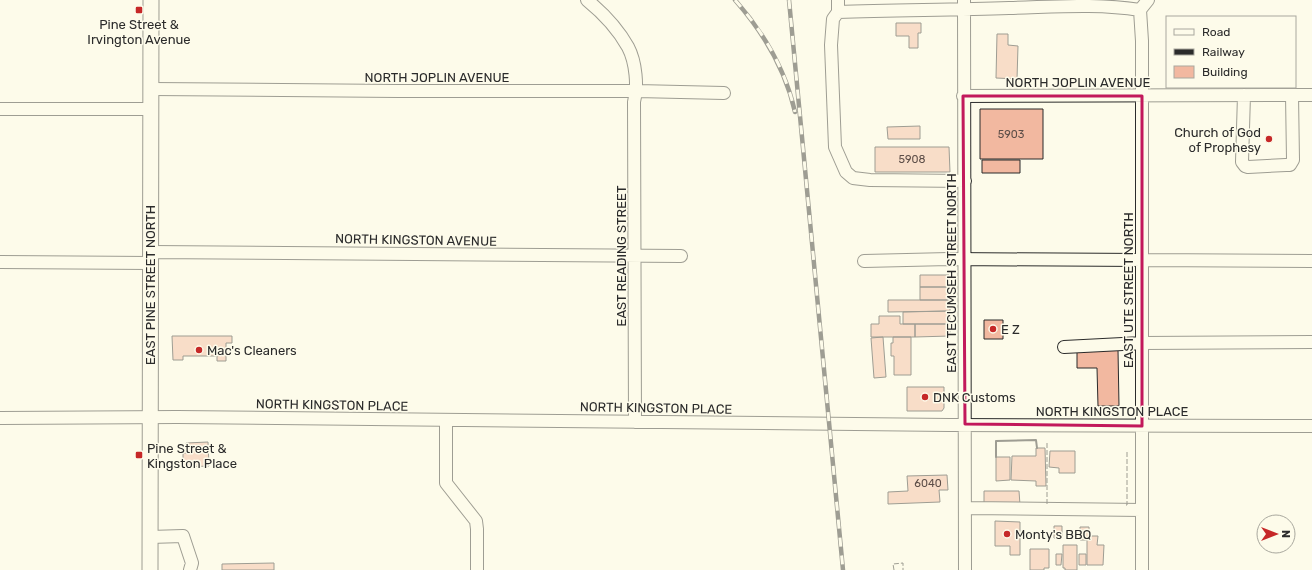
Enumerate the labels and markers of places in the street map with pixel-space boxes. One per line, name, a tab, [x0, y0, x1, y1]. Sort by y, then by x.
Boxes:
marker: Pine Street & Irvington Avenue	[134, 5, 144, 15]
place label: Pine Street & Irvington Avenue	[87, 17, 191, 48]
place label: Church of God of Prophesy	[1174, 125, 1261, 155]
marker: Church of God of Prophesy	[1264, 134, 1274, 144]
place label: E Z	[1001, 322, 1020, 337]
marker: E Z	[988, 324, 998, 334]
place label: Mac's Cleaners	[207, 343, 297, 358]
marker: Mac's Cleaners	[194, 345, 204, 355]
place label: DNK Customs	[933, 390, 1016, 405]
marker: DNK Customs	[920, 392, 930, 402]
place label: Pine Street & Kingston Place	[147, 441, 237, 472]
marker: Pine Street & Kingston Place	[134, 450, 144, 460]
place label: Monty's BBQ	[1015, 527, 1092, 542]
marker: Monty's BBQ	[1002, 529, 1012, 539]

